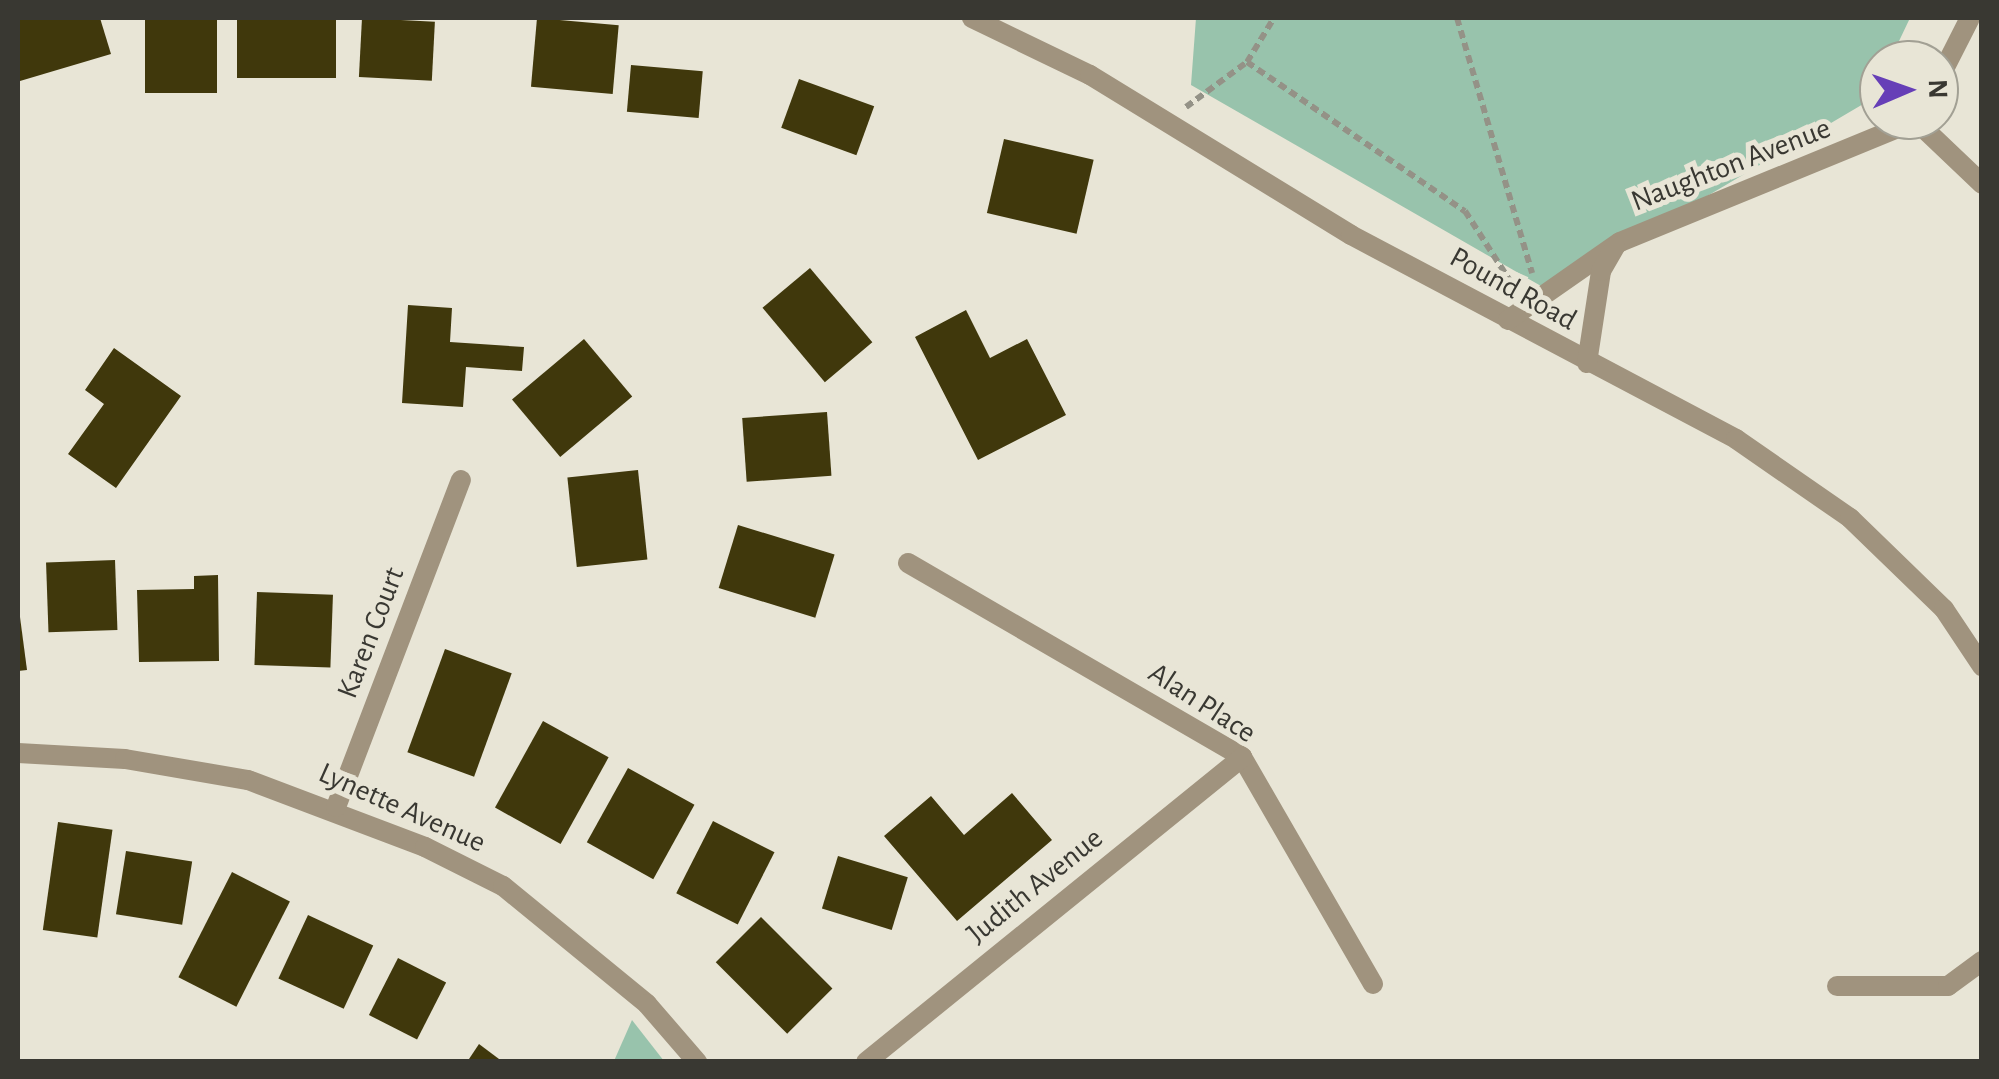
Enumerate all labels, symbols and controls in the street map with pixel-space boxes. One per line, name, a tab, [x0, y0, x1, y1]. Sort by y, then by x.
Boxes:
north arrow	[1859, 40, 1959, 140]
text: N	[1923, 79, 1951, 99]
street label: Naughton Avenue	[1626, 110, 1836, 220]
street label: Pound Road	[1443, 239, 1583, 339]
street label: Karen Court	[330, 562, 412, 704]
street label: Alan Place	[1141, 655, 1263, 751]
street label: Lynette Avenue	[313, 755, 491, 861]
street label: Judith Avenue	[960, 820, 1110, 952]

